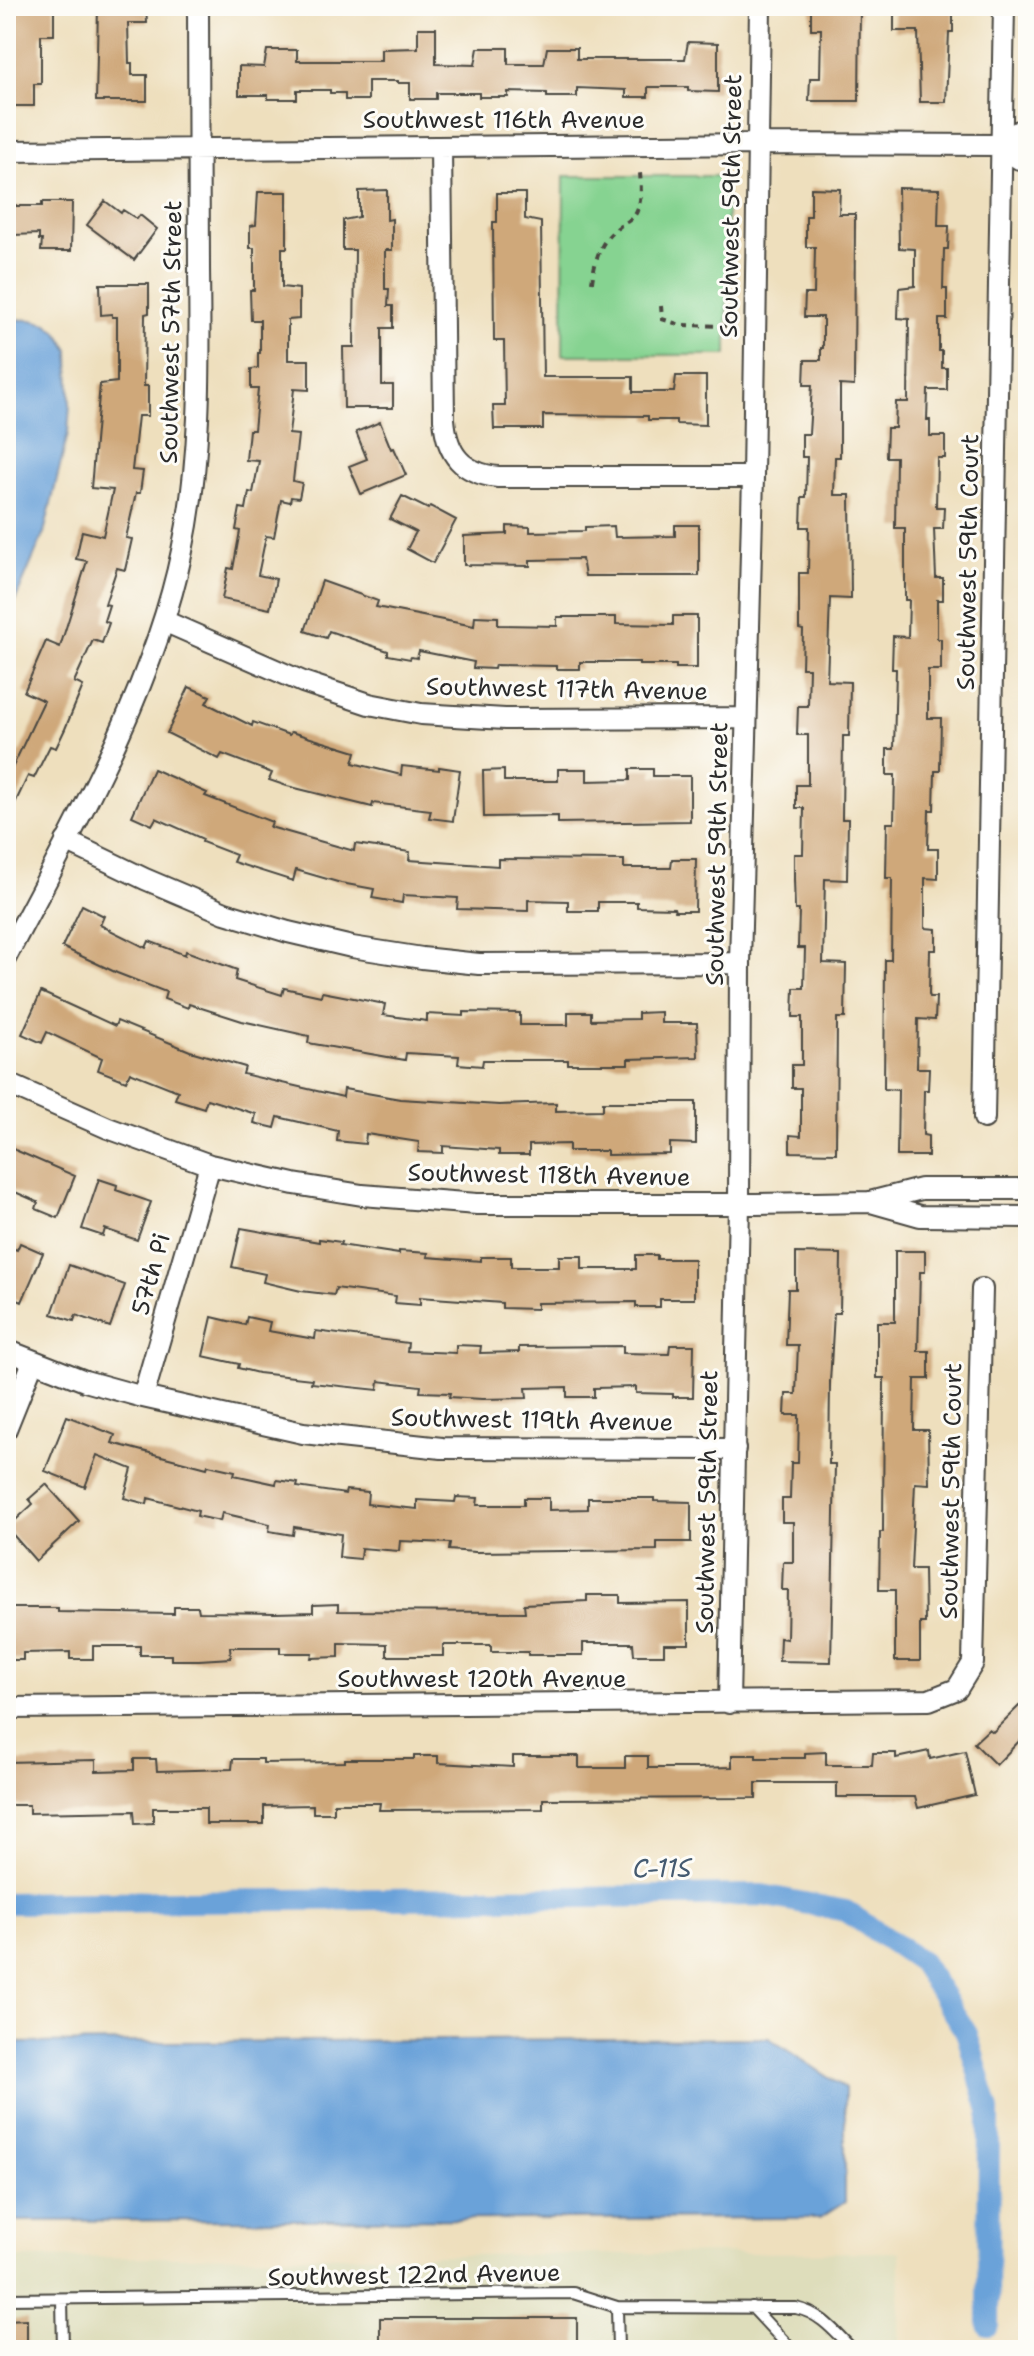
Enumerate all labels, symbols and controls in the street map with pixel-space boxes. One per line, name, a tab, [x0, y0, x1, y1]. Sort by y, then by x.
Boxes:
street label: Southwest 59th Street	[713, 74, 749, 338]
street label: Southwest 116th Avenue	[363, 104, 645, 136]
street label: Southwest 57th Street	[153, 200, 189, 464]
street label: Southwest 59th Court	[950, 433, 986, 691]
street label: Southwest 117th Avenue	[426, 671, 708, 707]
street label: Southwest 59th Street	[699, 722, 735, 986]
street label: Southwest 118th Avenue	[407, 1157, 691, 1193]
street label: 57th Pi	[124, 1229, 178, 1319]
street label: Southwest 59th Court	[933, 1362, 969, 1620]
street label: Southwest 59th Street	[689, 1370, 725, 1634]
street label: Southwest 119th Avenue	[391, 1402, 673, 1438]
street label: Southwest 120th Avenue	[337, 1663, 627, 1695]
water label: C-11S	[632, 1849, 693, 1886]
street label: Southwest 122nd Avenue	[267, 2256, 561, 2294]

